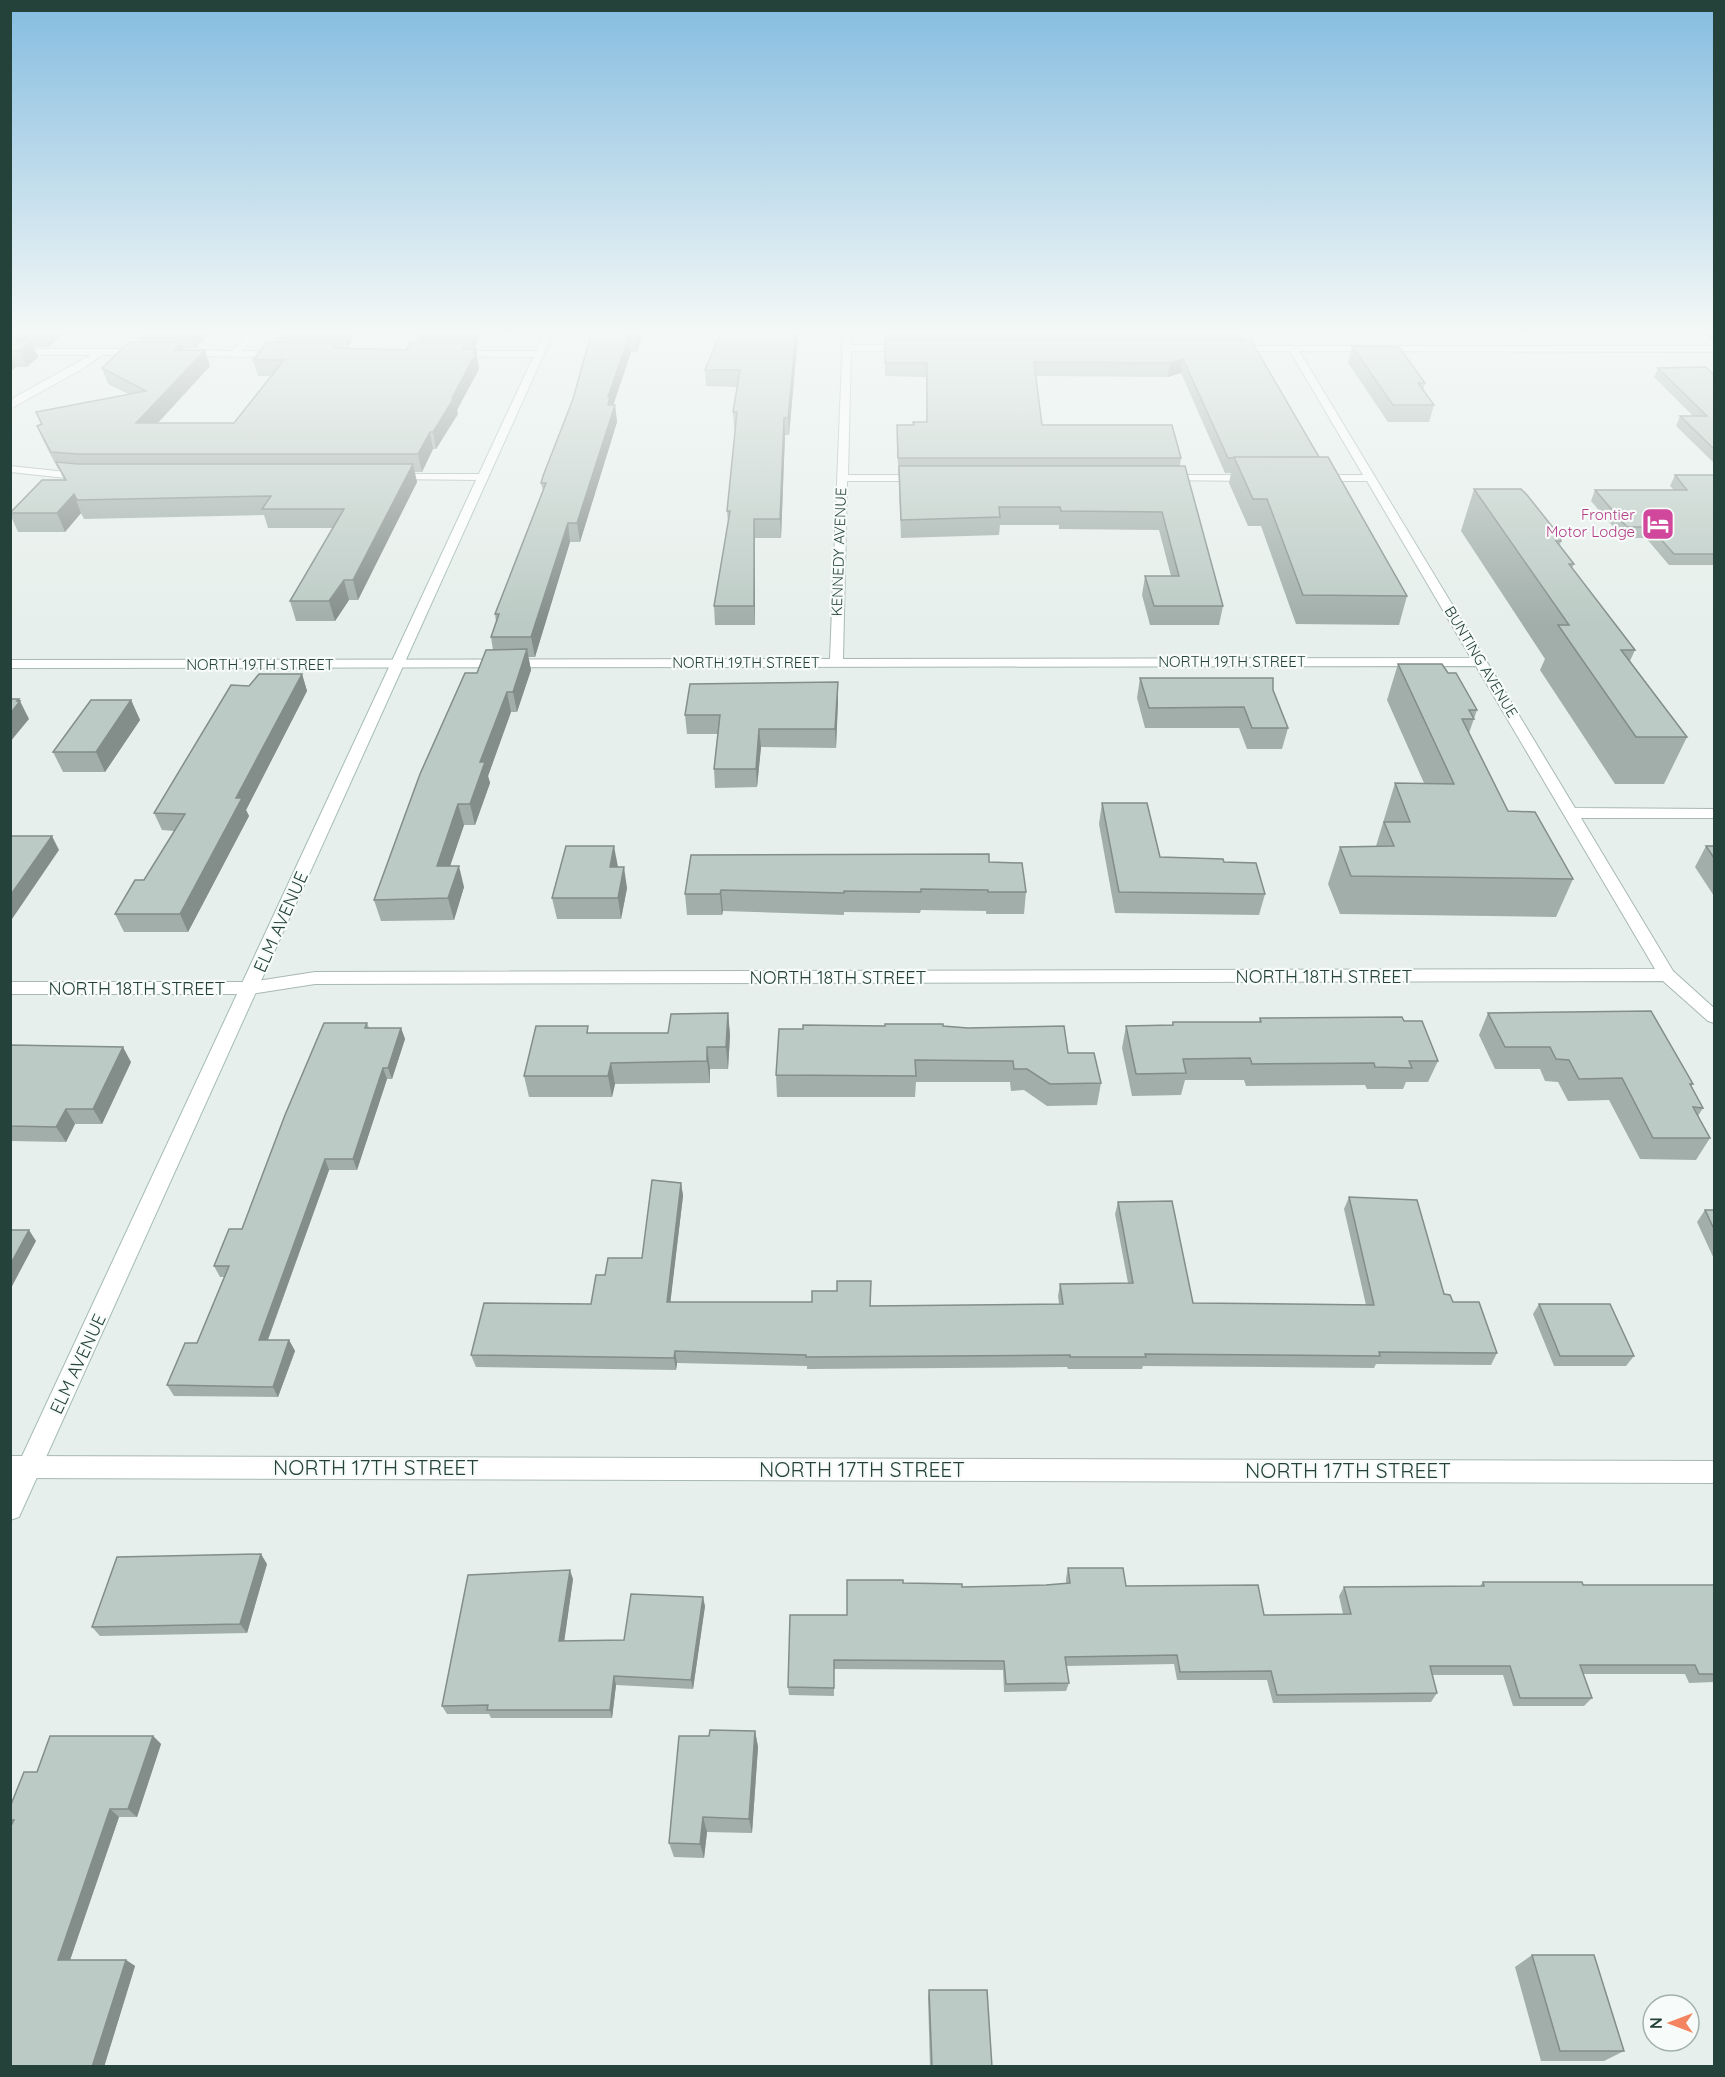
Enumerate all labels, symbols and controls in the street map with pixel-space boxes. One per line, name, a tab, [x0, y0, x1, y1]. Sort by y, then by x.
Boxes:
street label: KENNEDY AVENUE	[827, 487, 850, 617]
place label: Frontier Motor Lodge	[1546, 505, 1635, 541]
hotel icon: Frontier Motor Lodge	[1640, 506, 1676, 542]
street label: BUNTING AVENUE	[1441, 603, 1522, 721]
street label: NORTH 19TH STREET	[1158, 652, 1306, 671]
street label: NORTH 19TH STREET	[672, 653, 820, 672]
street label: NORTH 19TH STREET	[186, 655, 334, 674]
street label: ELM AVENUE	[248, 868, 313, 976]
street label: NORTH 18TH STREET	[1236, 965, 1413, 988]
street label: NORTH 18TH STREET	[750, 966, 927, 989]
street label: NORTH 18TH STREET	[49, 977, 226, 1000]
street label: ELM AVENUE	[44, 1310, 111, 1418]
street label: NORTH 17TH STREET	[273, 1454, 479, 1480]
street label: NORTH 17TH STREET	[759, 1456, 965, 1482]
street label: NORTH 17TH STREET	[1245, 1457, 1451, 1483]
north arrow	[1641, 1993, 1701, 2053]
text: N	[1646, 2017, 1666, 2029]

